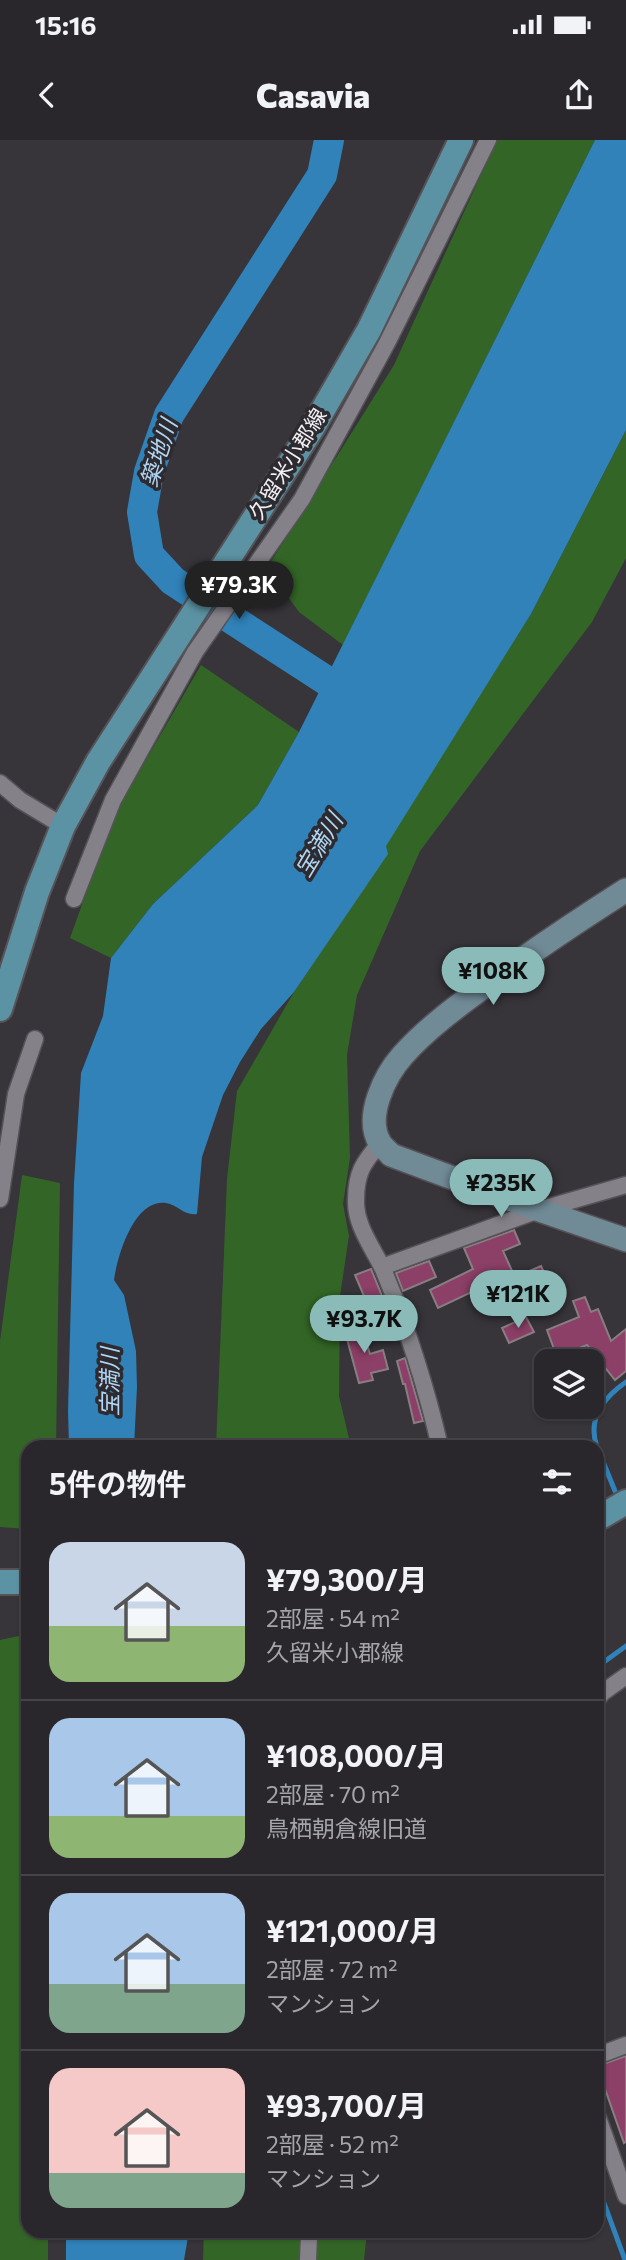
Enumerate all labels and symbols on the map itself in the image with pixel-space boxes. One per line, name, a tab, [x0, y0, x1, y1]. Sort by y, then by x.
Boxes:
street label: 久留米小郡線	[243, 403, 331, 523]
water label: 築地川	[134, 413, 183, 490]
pin: ¥79.3K	[182, 561, 296, 621]
water label: 宝満川	[288, 805, 349, 881]
pin: ¥108K	[444, 948, 542, 1007]
pin: ¥235K	[452, 1160, 550, 1219]
pin: ¥121K	[469, 1270, 567, 1330]
pin: ¥93.7K	[307, 1296, 421, 1355]
water label: 宝満川	[95, 1345, 123, 1417]

